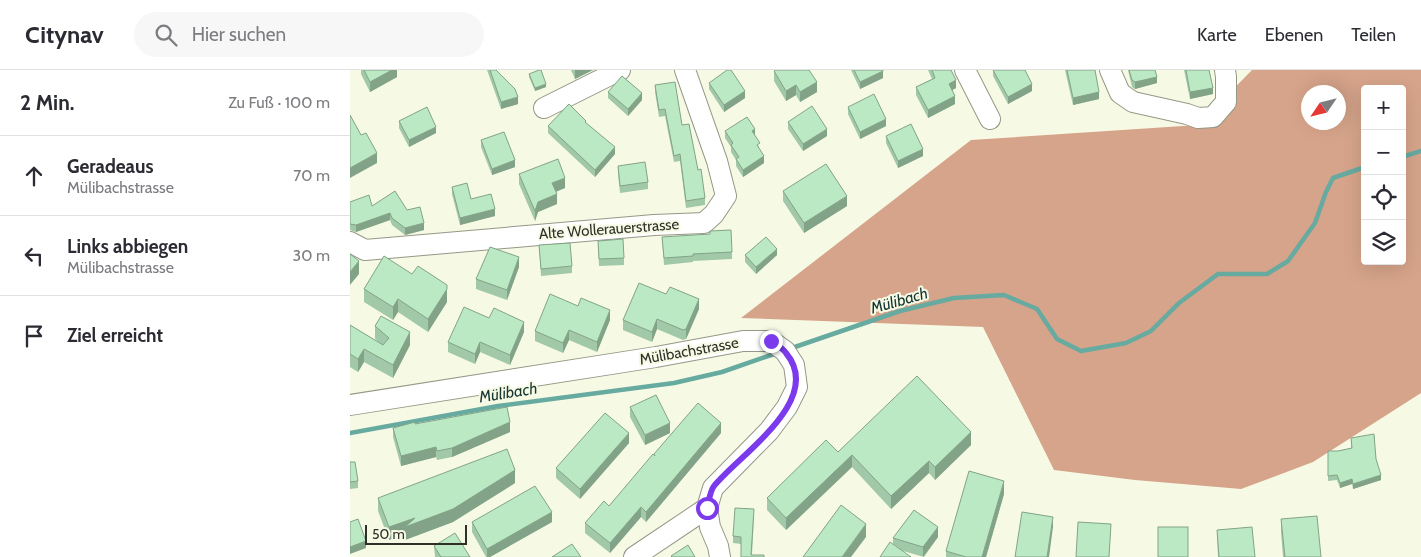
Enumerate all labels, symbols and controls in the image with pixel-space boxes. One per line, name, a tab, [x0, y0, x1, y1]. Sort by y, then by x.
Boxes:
search box	[134, 12, 484, 57]
text: Citynav	[25, 20, 104, 49]
icon: search	[152, 21, 180, 49]
text: Hier suchen	[192, 23, 286, 46]
text: Karte	[1197, 24, 1237, 46]
text: Ebenen	[1265, 24, 1323, 46]
text: Teilen	[1351, 24, 1396, 46]
north arrow	[1301, 85, 1346, 130]
map controls	[1361, 85, 1406, 265]
button: +	[1361, 85, 1406, 130]
text: 2 Min.	[20, 90, 74, 115]
text: Zu Fuß · 100 m	[228, 93, 330, 112]
button: −	[1361, 130, 1406, 175]
text: Geradeaus	[67, 155, 153, 178]
icon: ahead	[20, 162, 48, 190]
text: 70 m	[293, 166, 330, 185]
button: locate	[1361, 175, 1406, 220]
text: Mülibachstrasse	[67, 178, 174, 197]
street label: Alte Wollerauerstrasse	[538, 215, 680, 243]
button: layers	[1361, 220, 1406, 265]
text: Links abbiegen	[67, 235, 188, 258]
icon: left	[20, 242, 48, 270]
text: 30 m	[293, 246, 330, 265]
text: Mülibachstrasse	[67, 258, 174, 277]
water label: Mülibach	[867, 283, 930, 318]
icon: arrive	[20, 322, 48, 350]
text: Ziel erreicht	[67, 324, 163, 347]
route end	[760, 330, 783, 353]
street label: Mülibachstrasse	[638, 333, 740, 369]
water label: Mülibach	[477, 379, 538, 407]
route start	[696, 497, 719, 520]
scale bar	[365, 522, 468, 545]
text: 50 m	[372, 525, 405, 543]

